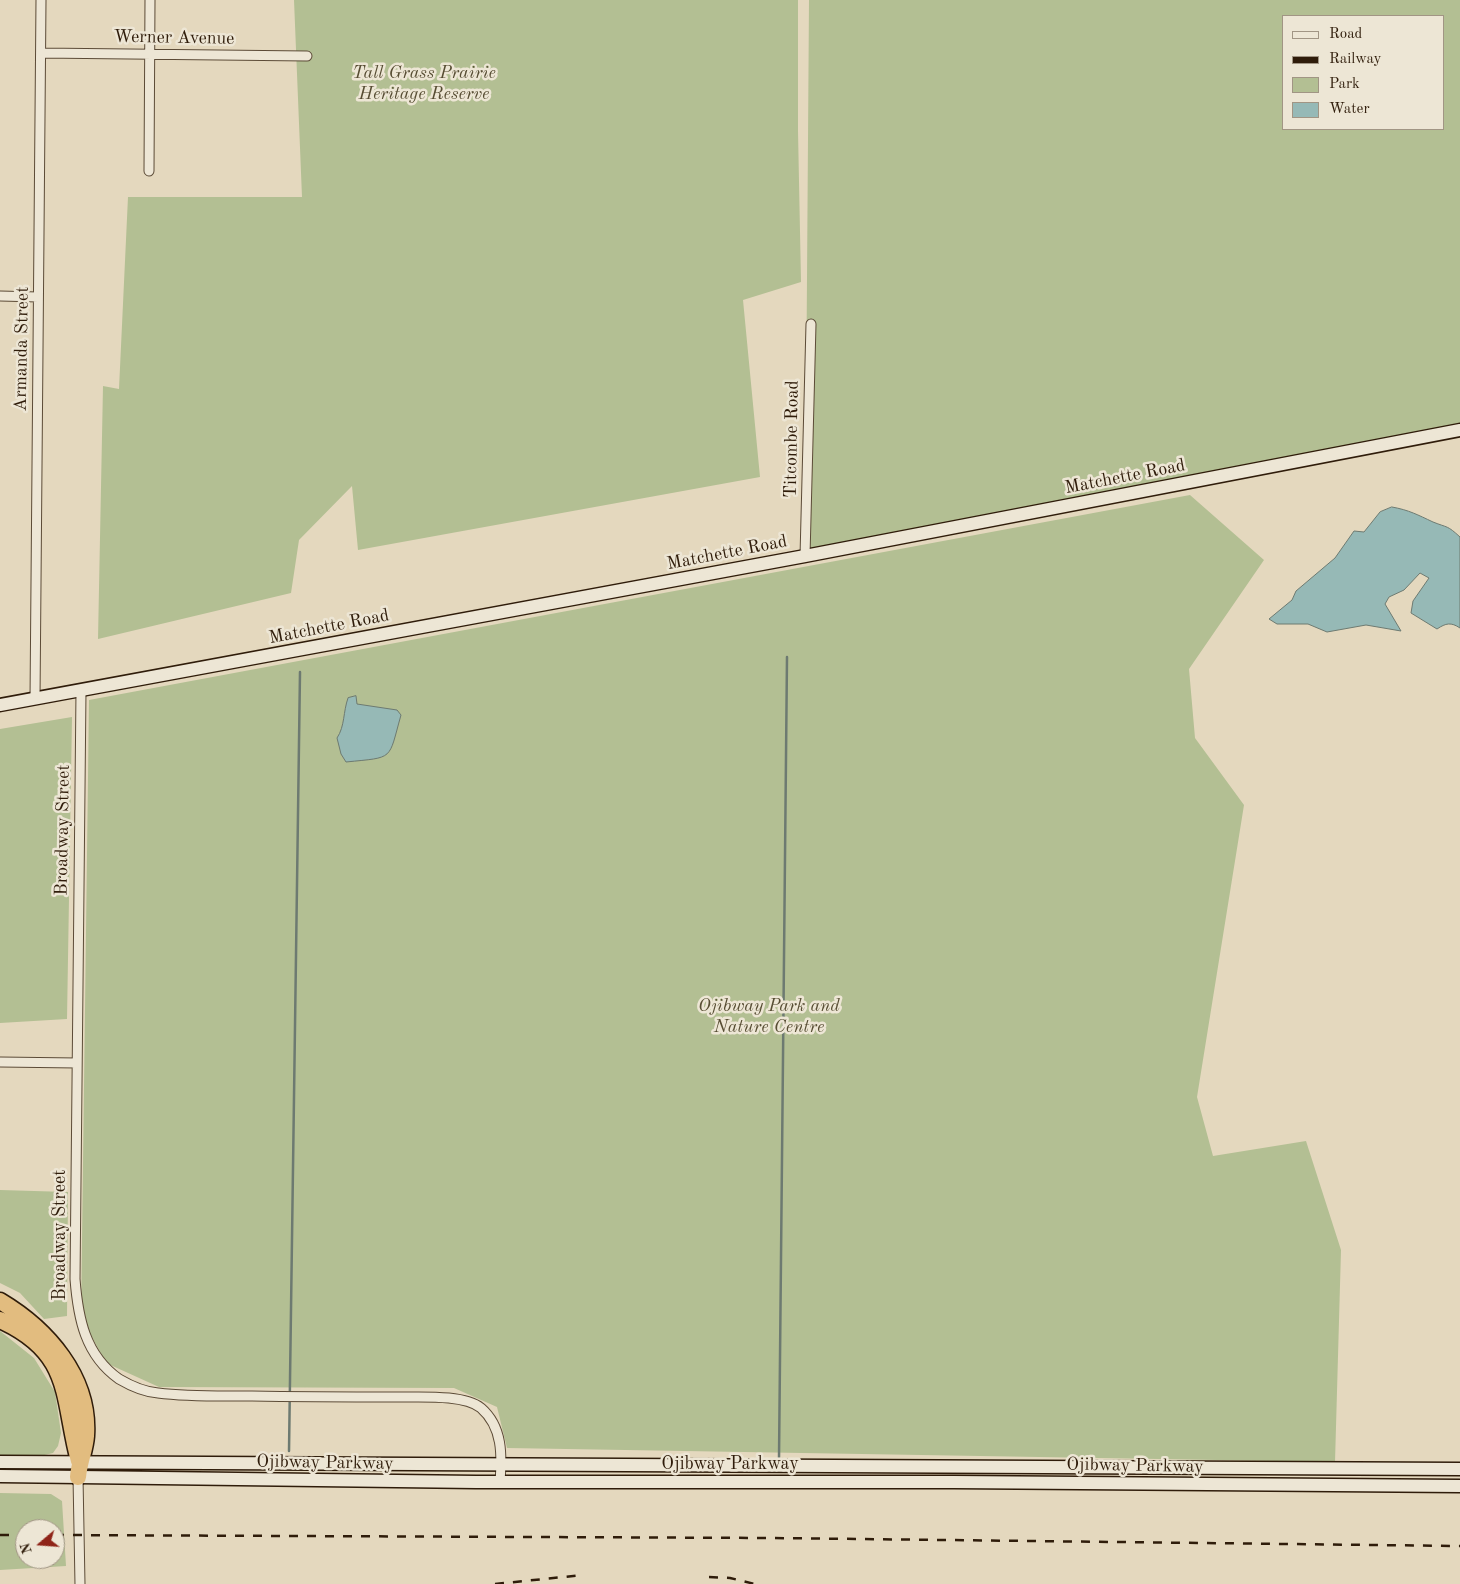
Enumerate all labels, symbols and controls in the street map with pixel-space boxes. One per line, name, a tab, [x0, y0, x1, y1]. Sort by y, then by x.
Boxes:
legend	[1282, 15, 1445, 130]
street label: Werner Avenue	[113, 26, 235, 50]
text: Road	[1329, 27, 1362, 42]
text: Railway	[1329, 52, 1382, 67]
park label: Tall Grass Prairie Heritage Reserve	[352, 62, 496, 104]
text: Park	[1329, 77, 1360, 92]
text: Water	[1329, 102, 1370, 117]
street label: Armanda Street	[10, 286, 34, 412]
street label: Titcombe Road	[780, 380, 804, 498]
street label: Matchette Road	[1063, 455, 1187, 499]
street label: Matchette Road	[665, 531, 789, 575]
street label: Matchette Road	[267, 605, 391, 649]
street label: Broadway Street	[51, 764, 75, 896]
park label: Ojibway Park and Nature Centre	[698, 995, 840, 1038]
street label: Broadway Street	[49, 1169, 71, 1301]
street label: Ojibway Parkway	[256, 1451, 394, 1475]
street label: Ojibway Parkway	[661, 1453, 799, 1475]
street label: Ojibway Parkway	[1066, 1454, 1204, 1478]
north arrow	[15, 1519, 65, 1569]
text: N	[18, 1541, 35, 1556]

